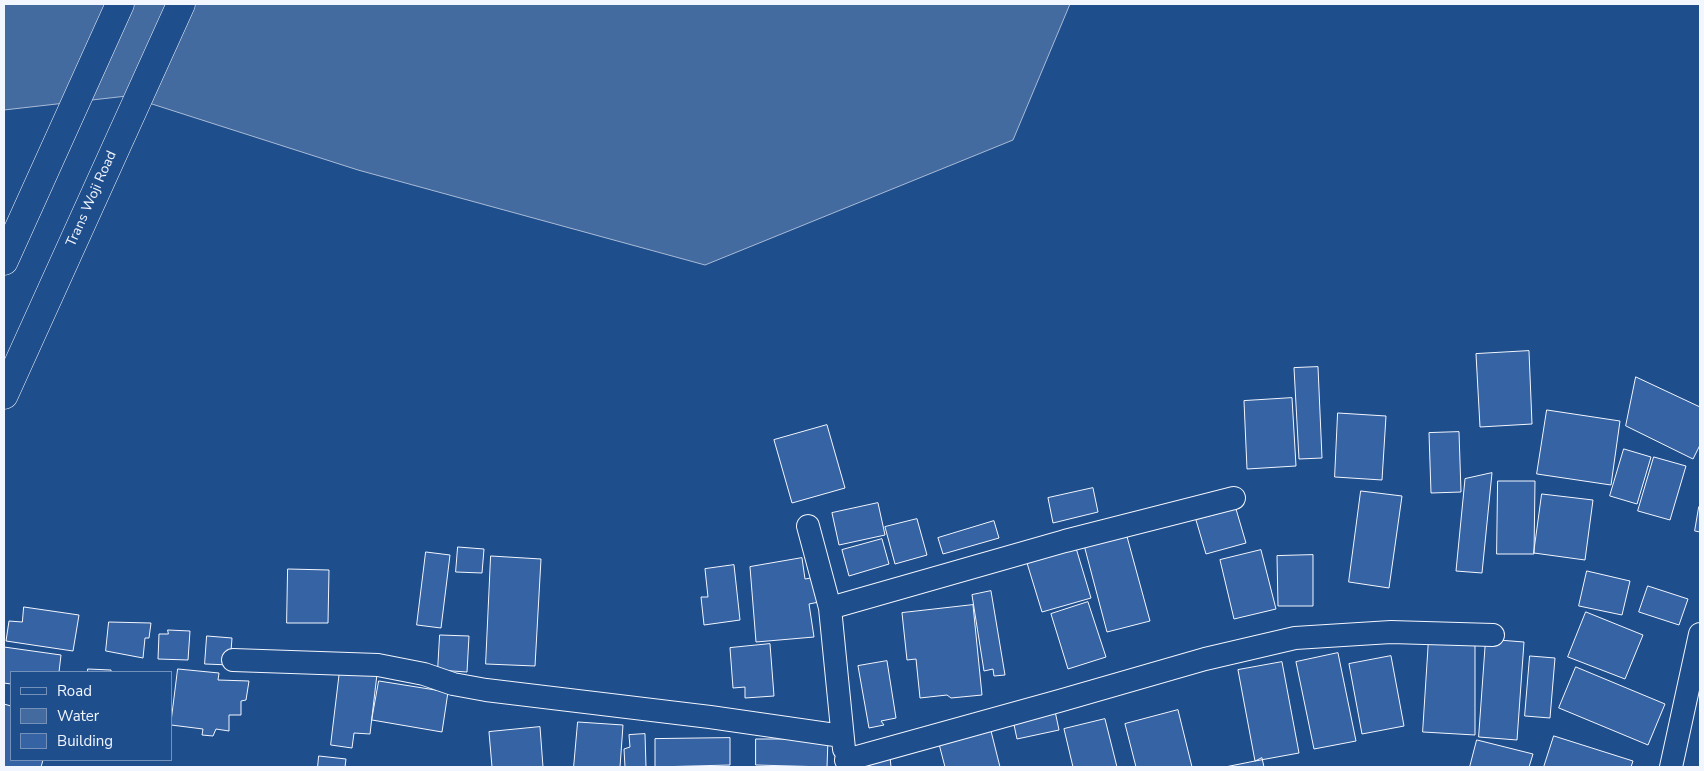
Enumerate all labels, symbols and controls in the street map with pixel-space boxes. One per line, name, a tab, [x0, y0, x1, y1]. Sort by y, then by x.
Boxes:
street label: Trans Woji Road	[63, 148, 121, 250]
legend	[10, 671, 172, 761]
text: Road	[57, 681, 92, 701]
text: Water	[57, 706, 99, 726]
text: Building	[57, 731, 113, 751]

